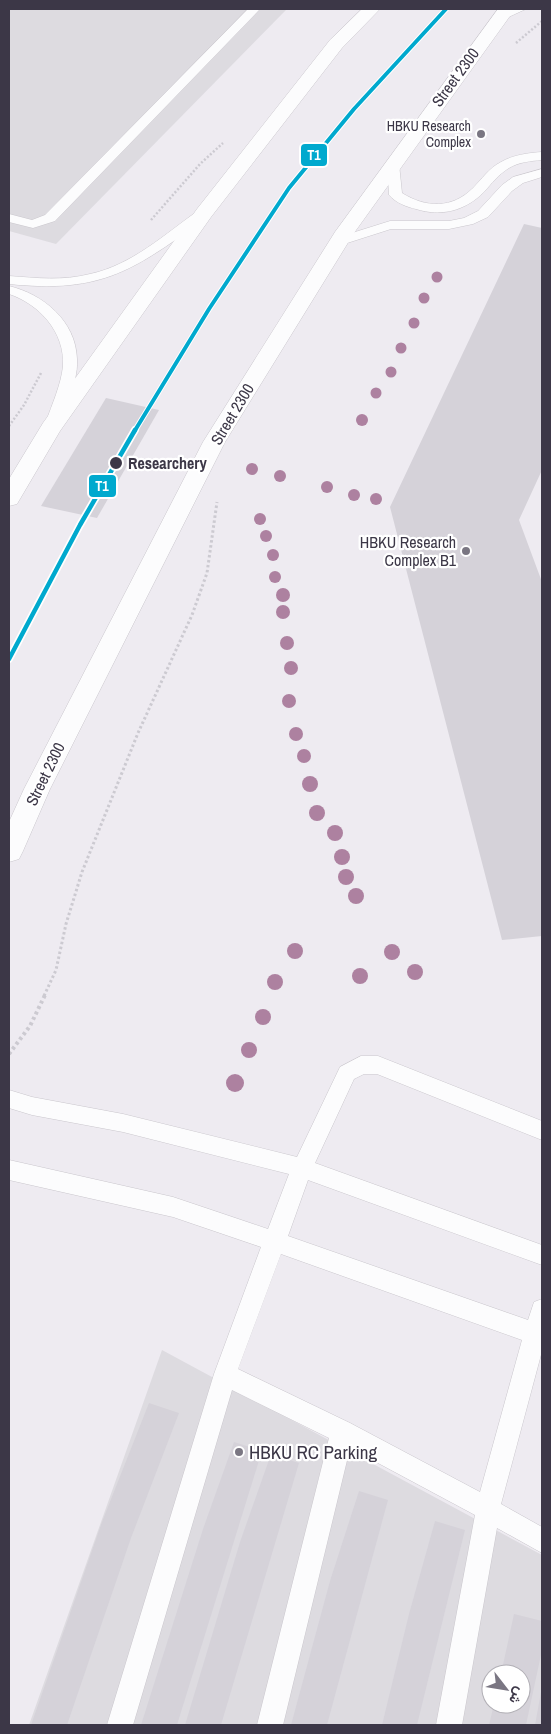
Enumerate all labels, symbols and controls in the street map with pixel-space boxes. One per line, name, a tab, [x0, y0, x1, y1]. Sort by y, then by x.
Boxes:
street label: Street 2300	[426, 43, 484, 111]
place label: HBKU Research Complex	[387, 117, 471, 151]
marker: HBKU Research Complex	[475, 128, 487, 140]
line badge: T1	[300, 143, 328, 167]
text: T1	[307, 146, 321, 164]
street label: Street 2300	[205, 379, 259, 449]
place label: Researchery	[128, 452, 207, 474]
marker: Researchery	[108, 455, 124, 471]
line badge: T1	[88, 474, 117, 498]
text: T1	[95, 477, 109, 495]
place label: HBKU Research Complex B1	[360, 531, 457, 571]
marker: HBKU Research Complex B1	[460, 545, 472, 557]
street label: Street 2300	[20, 739, 70, 809]
place label: HBKU RC Parking	[249, 1439, 377, 1465]
marker: HBKU RC Parking	[233, 1446, 245, 1458]
north arrow	[481, 1664, 531, 1714]
text: ش	[505, 1684, 529, 1708]

